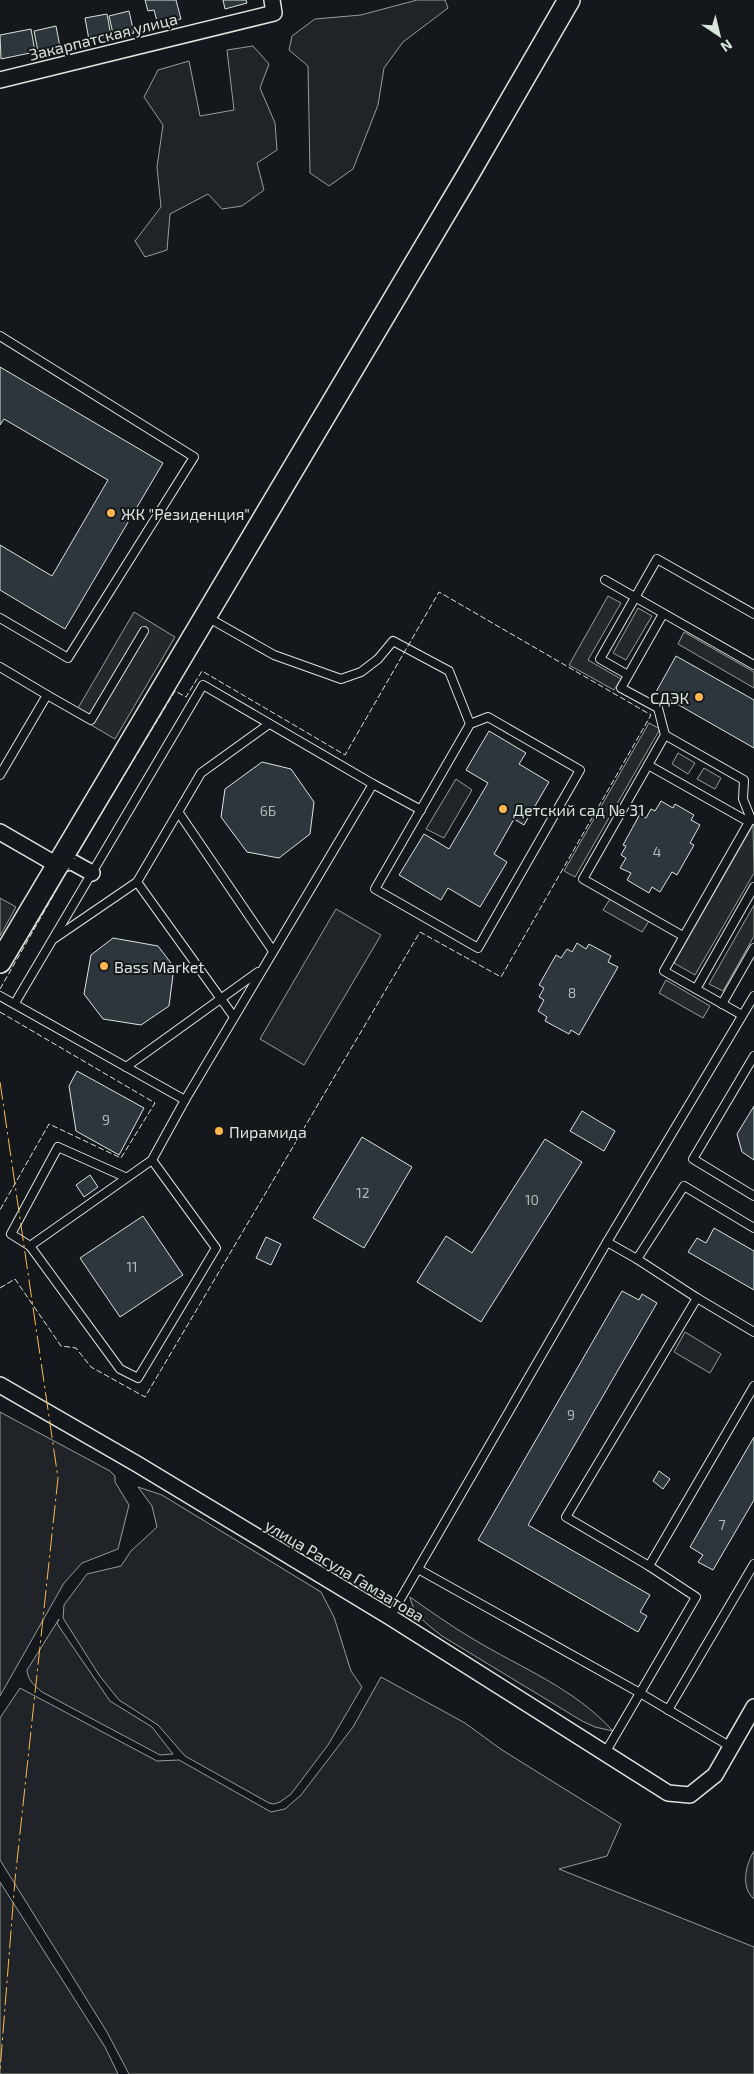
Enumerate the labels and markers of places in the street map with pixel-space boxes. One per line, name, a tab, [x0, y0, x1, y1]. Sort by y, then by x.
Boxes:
place label: ЖК "Резиденция"	[121, 504, 250, 523]
marker: ЖК "Резиденция"	[105, 507, 117, 519]
place label: СДЭК	[650, 688, 689, 707]
marker: СДЭК	[693, 691, 705, 703]
place label: Детский сад № 31	[513, 800, 645, 819]
marker: Детский сад № 31	[497, 803, 509, 815]
place label: Bass Market	[114, 957, 204, 976]
marker: Bass Market	[98, 960, 110, 972]
place label: Пирамида	[229, 1122, 307, 1141]
marker: Пирамида	[213, 1125, 225, 1137]

